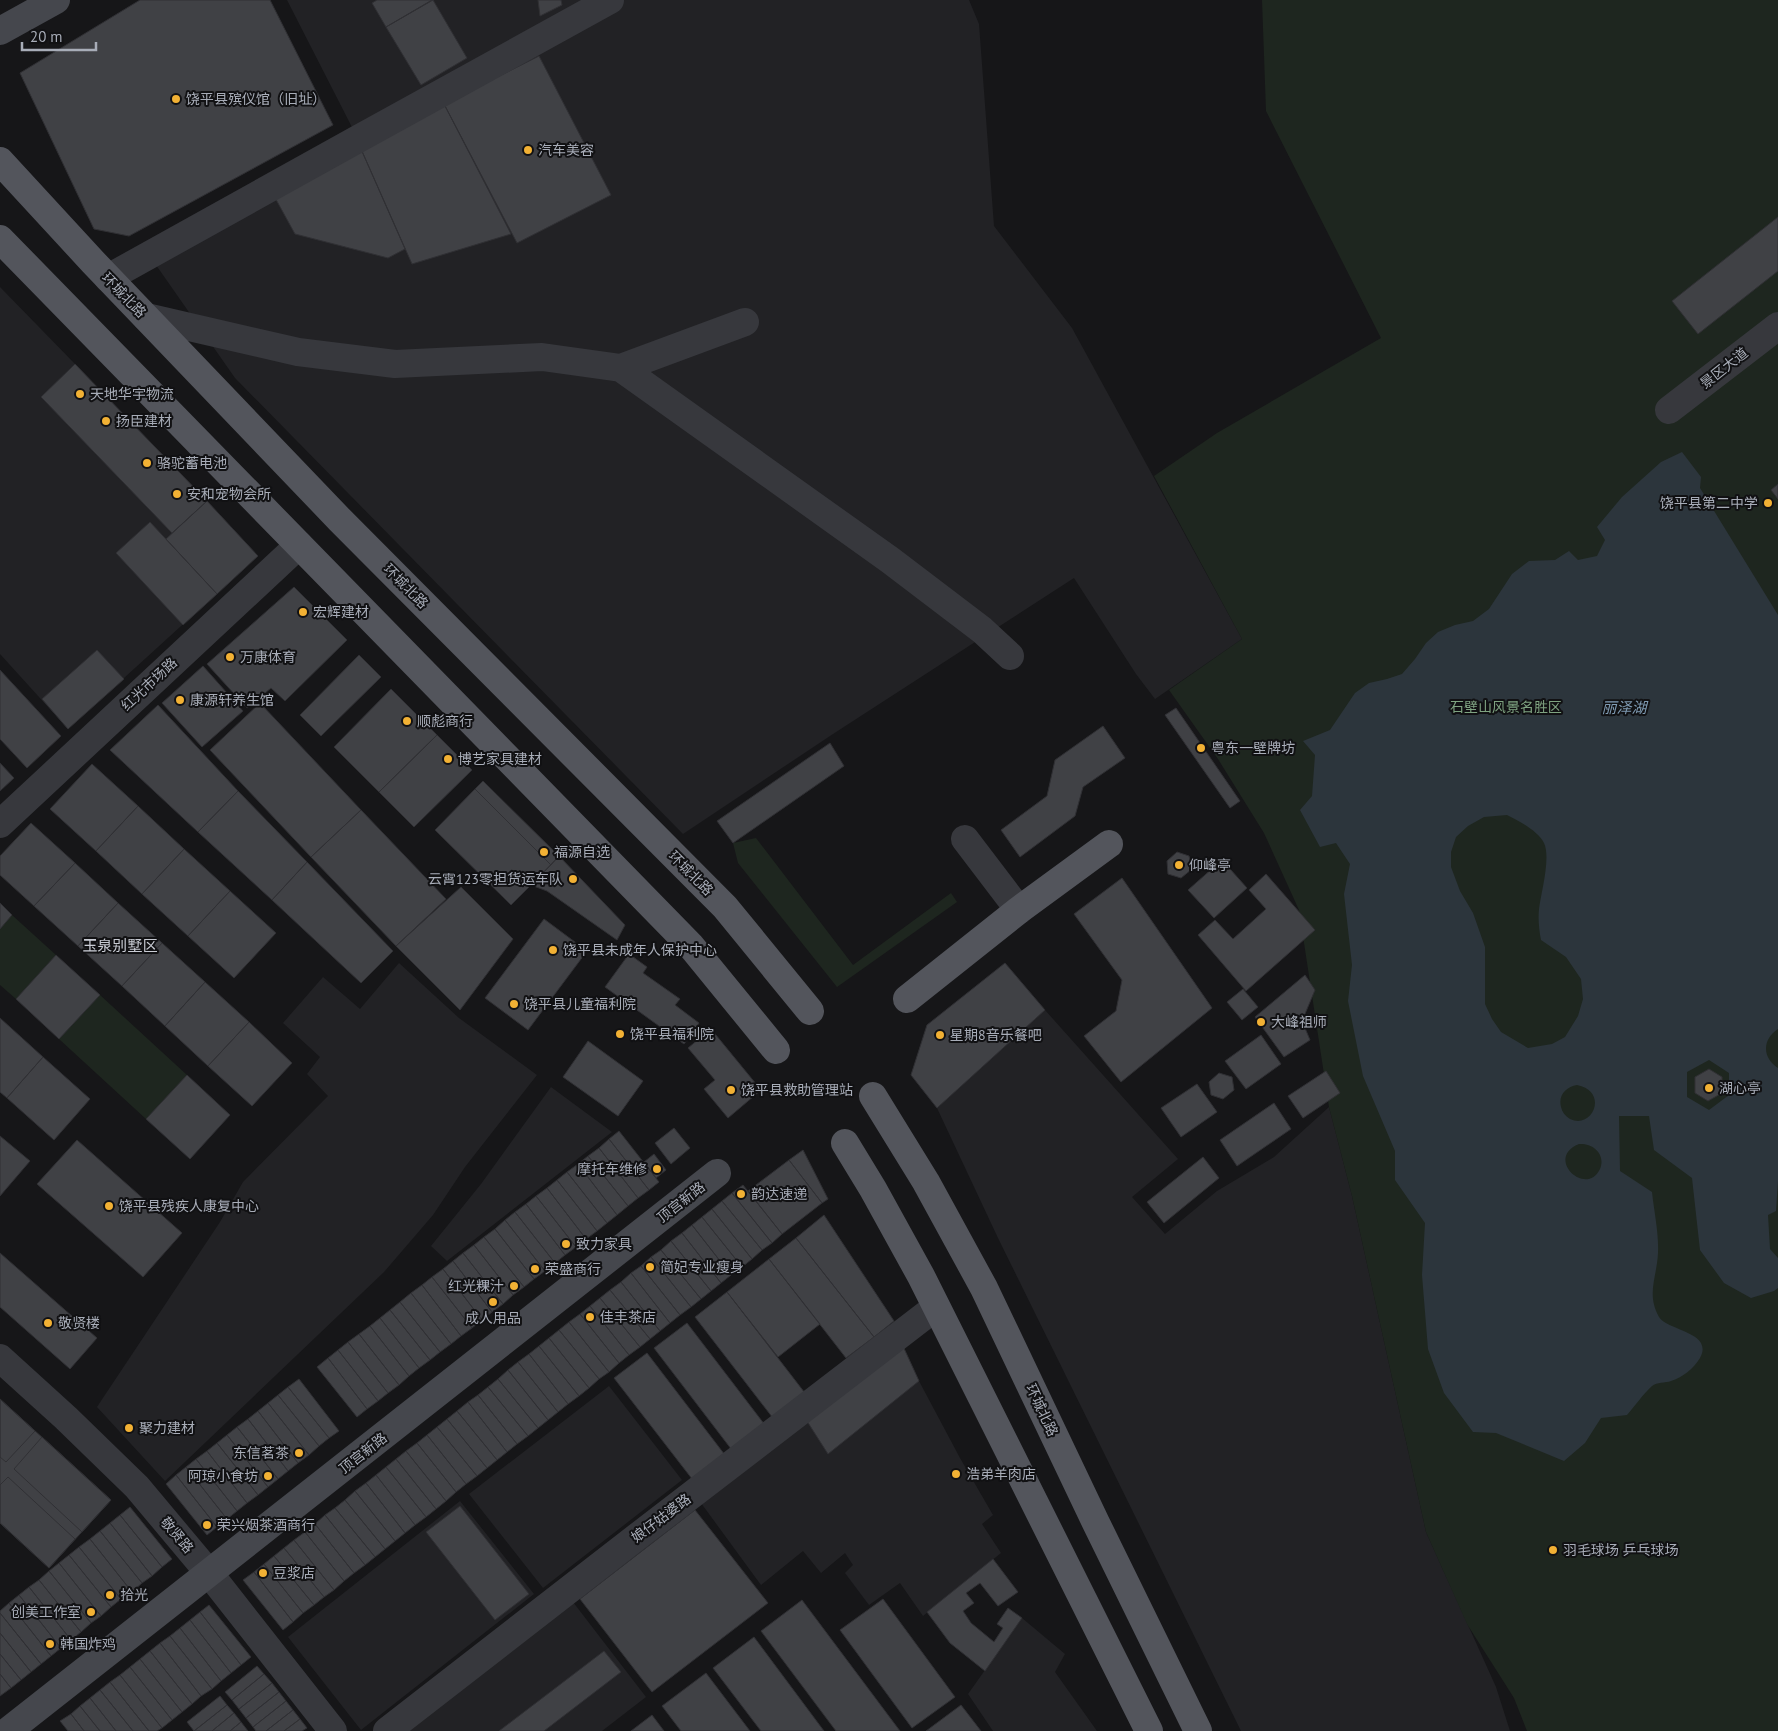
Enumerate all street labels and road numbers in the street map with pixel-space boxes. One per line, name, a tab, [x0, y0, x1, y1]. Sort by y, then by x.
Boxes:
street label: 环城北路	[98, 269, 150, 321]
street label: 景区大道	[1696, 344, 1752, 392]
street label: 环城北路	[380, 560, 432, 612]
street label: 红光市场路	[117, 654, 181, 714]
street label: 环城北路	[665, 847, 717, 899]
street label: 顶宫新路	[653, 1178, 709, 1226]
street label: 环城北路	[1022, 1381, 1062, 1439]
street label: 顶宫新路	[335, 1429, 391, 1477]
street label: 娘仔姑婆路	[628, 1490, 694, 1546]
street label: 敬贤路	[157, 1513, 197, 1557]

